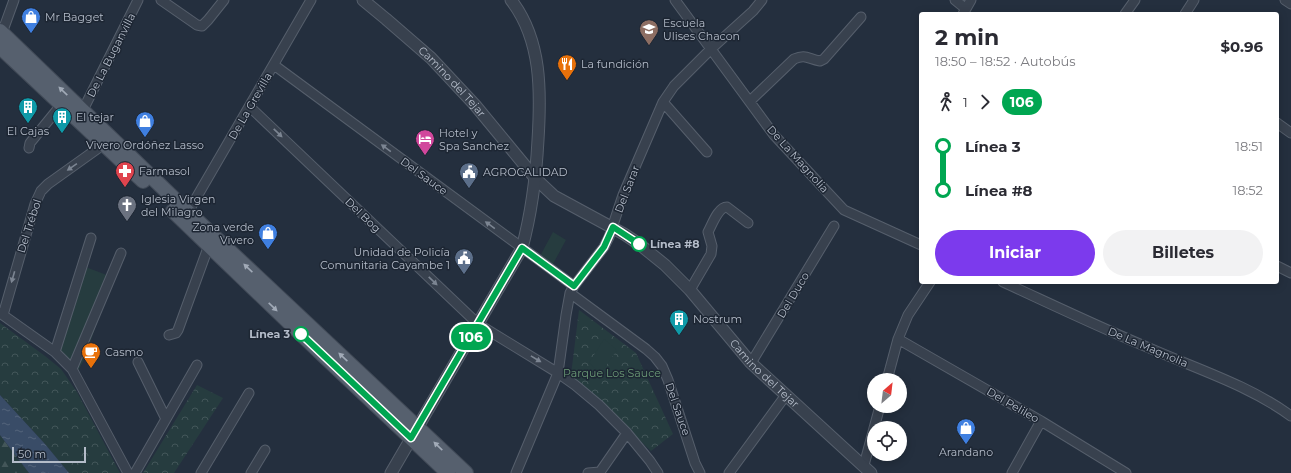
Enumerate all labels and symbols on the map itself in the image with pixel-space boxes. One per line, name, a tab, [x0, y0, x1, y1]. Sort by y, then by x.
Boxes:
shop icon: Mr Bagget	[20, 6, 42, 34]
place label: Mr Bagget	[45, 10, 104, 24]
street label: De La Buganvilla	[84, 10, 138, 100]
place label: Escuela Ulises Chacon	[663, 16, 740, 43]
school or university icon: Escuela Ulises Chacon	[638, 18, 660, 46]
street label: Camino del Tejar	[415, 43, 489, 120]
restaurant icon: La fundición	[556, 53, 578, 81]
place label: La fundición	[581, 57, 649, 71]
street label: De La Grevilla	[225, 70, 275, 142]
one-way arrow	[58, 86, 68, 96]
building icon: El Cajas	[17, 96, 39, 124]
building icon: El tejar	[51, 106, 73, 134]
place label: El tejar	[76, 110, 114, 124]
shop icon: Vivero Ordóñez Lasso	[134, 110, 156, 138]
street label: De La Magnolia	[764, 122, 832, 196]
place label: El Cajas	[7, 124, 50, 138]
place label: Hotel y Spa Sanchez	[439, 126, 509, 153]
hotel icon: Hotel y Spa Sanchez	[414, 128, 436, 156]
one-way arrow	[273, 129, 283, 138]
place label: Vivero Ordóñez Lasso	[86, 138, 204, 152]
one-way arrow	[380, 143, 391, 152]
street label: Del Sauce	[398, 154, 451, 198]
pharmacy icon: Farmasol	[114, 160, 136, 188]
public building icon: AGROCALIDAD	[458, 161, 480, 189]
one-way arrow	[67, 163, 78, 171]
street label: Del Sarar	[612, 163, 642, 215]
place label: Farmasol	[139, 164, 190, 178]
place label: AGROCALIDAD	[483, 165, 568, 179]
place label: Iglesia Virgen del Milagro	[141, 192, 216, 219]
church icon: Iglesia Virgen del Milagro	[116, 194, 138, 222]
street label: Del Bog	[342, 195, 384, 235]
street label: Del Trébol	[14, 197, 44, 255]
place label: Zona verde Vivero	[192, 220, 254, 247]
one-way arrow	[485, 220, 496, 229]
shop icon: Zona verde Vivero	[257, 222, 279, 250]
marker: Línea #8	[631, 236, 647, 252]
place label: Línea #8	[650, 237, 699, 251]
place label: Unidad de Policía Comunitaria Cayambe 1	[320, 245, 450, 272]
public building icon: Unidad de Policía Comunitaria Cayambe 1	[453, 247, 475, 275]
one-way arrow	[243, 263, 253, 273]
street label: Del Duco	[774, 269, 812, 320]
one-way arrow	[10, 270, 16, 283]
one-way arrow	[428, 277, 438, 286]
one-way arrow	[268, 302, 278, 312]
building icon: Nostrum	[668, 308, 690, 336]
place label: Nostrum	[693, 312, 742, 326]
line badge: 106	[448, 324, 494, 350]
street label: De La Magnolia	[1106, 324, 1190, 370]
marker: Línea 3	[293, 326, 309, 342]
place label: Línea 3	[249, 327, 290, 341]
street label: Camino del Tejar	[727, 336, 802, 411]
cafe icon: Casmo	[80, 341, 102, 369]
place label: Casmo	[105, 345, 143, 359]
one-way arrow	[338, 352, 348, 362]
one-way arrow	[530, 356, 542, 363]
park label: Parque Los Sauce	[563, 366, 661, 380]
north arrow	[867, 373, 907, 413]
street label: Del Sauce	[662, 381, 694, 438]
street label: Del Pelileo	[984, 384, 1042, 426]
shop icon: Arandano	[955, 417, 977, 445]
one-way arrow	[433, 441, 443, 451]
scale bar	[12, 445, 86, 464]
place label: Arandano	[939, 445, 993, 459]

